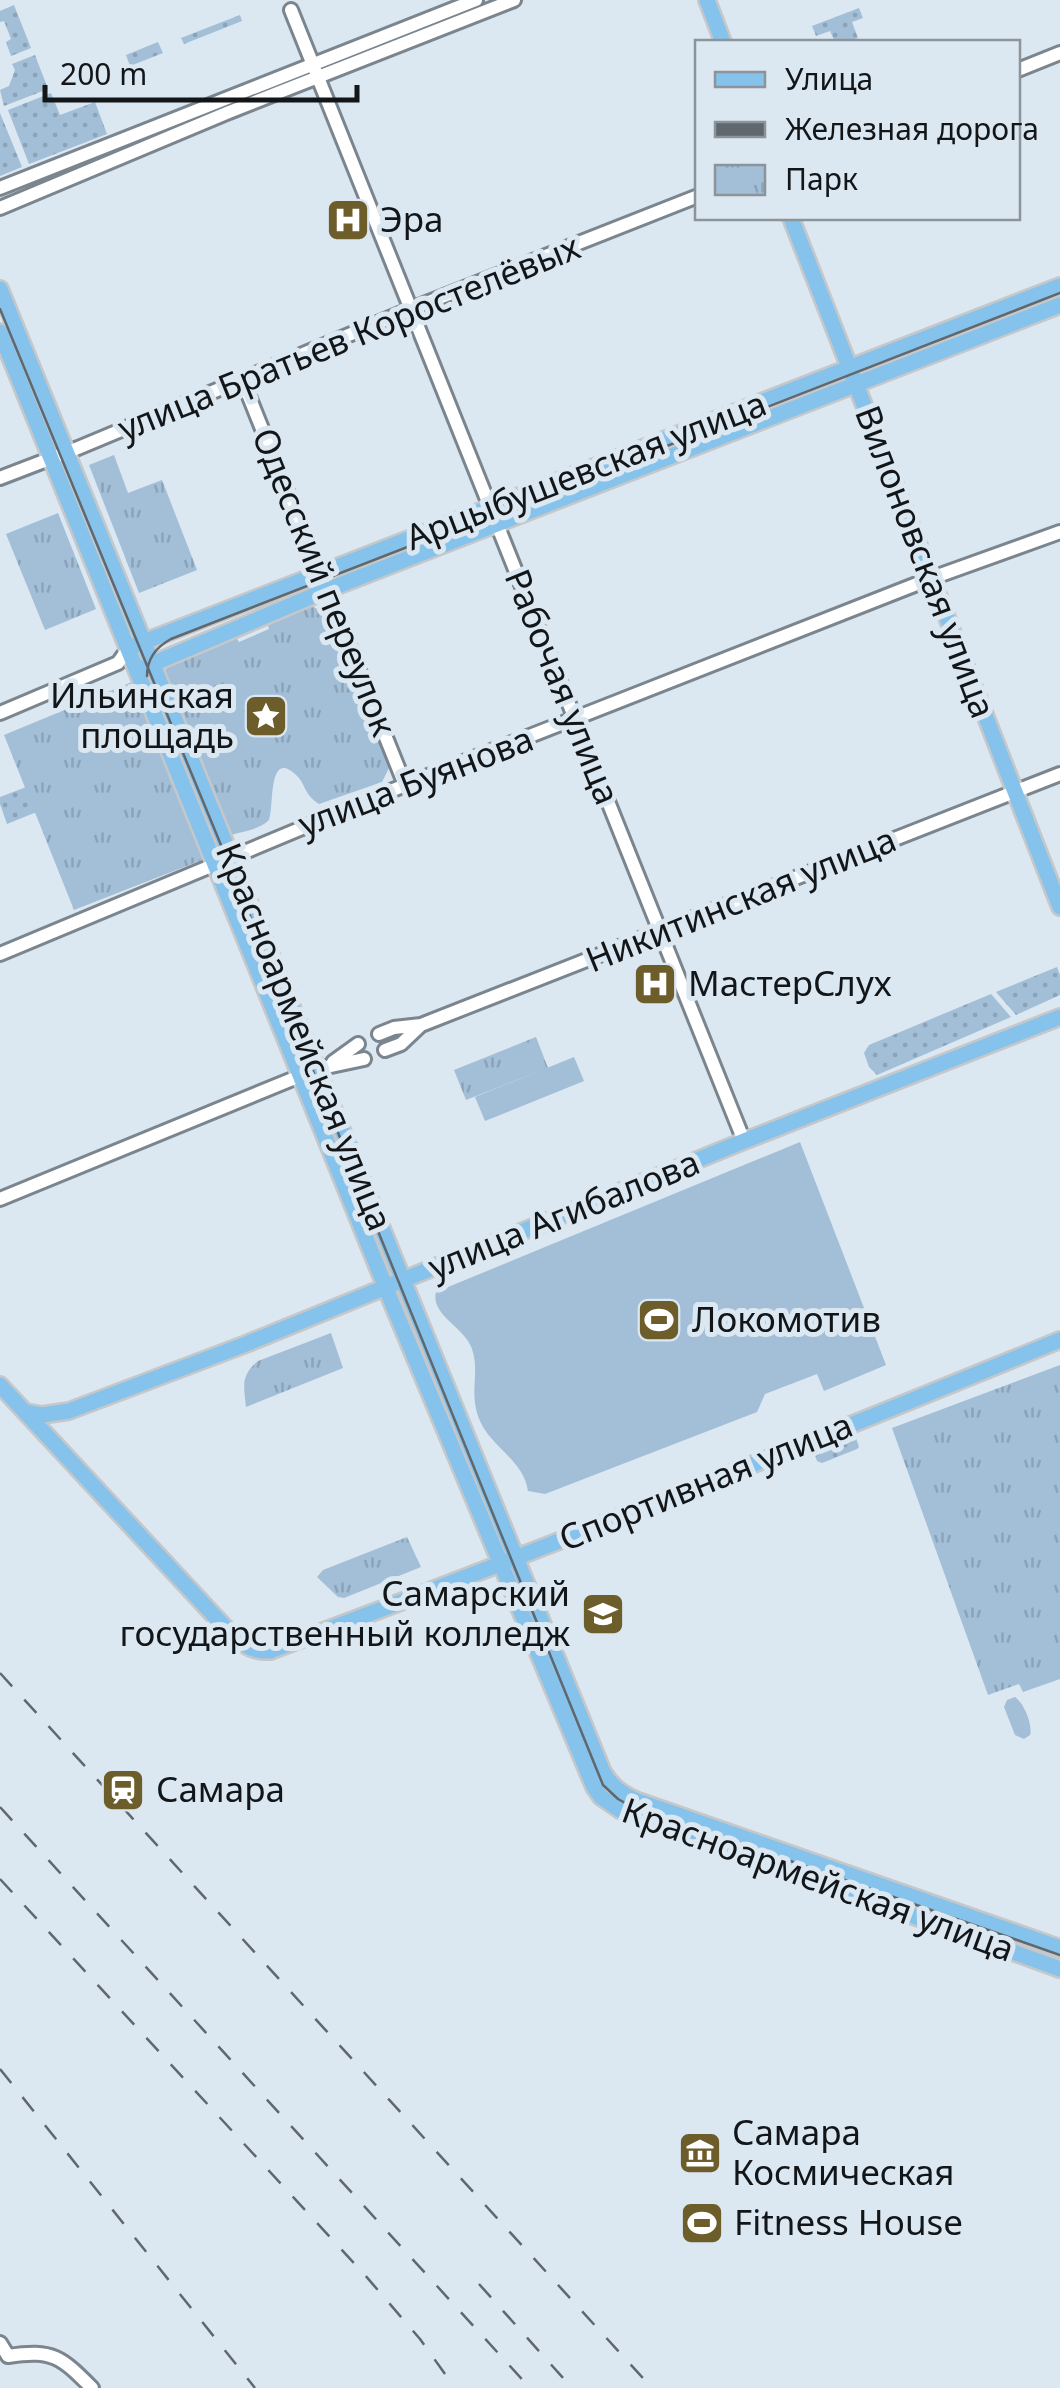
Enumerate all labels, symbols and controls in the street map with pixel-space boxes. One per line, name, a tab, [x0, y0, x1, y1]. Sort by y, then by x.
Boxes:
scale bar	[45, 40, 358, 102]
legend	[695, 40, 1020, 220]
text: 200 m	[60, 53, 147, 94]
text: Улица	[785, 58, 873, 99]
text: Железная дорога	[785, 108, 1039, 149]
text: Парк	[785, 158, 858, 199]
place label: Эра	[380, 195, 443, 242]
hospital icon: Эра	[325, 197, 371, 243]
street label: улица Братьев Коростелёвых	[111, 222, 586, 451]
street label: Арцыбушевская улица	[398, 379, 773, 560]
street label: Вилоновская улица	[845, 399, 1008, 724]
street label: Одесский переулок	[242, 421, 409, 743]
street label: Рабочая улица	[495, 562, 632, 811]
place label: Ильинская площадь	[50, 671, 234, 758]
place icon: Ильинская площадь	[243, 693, 289, 739]
street label: улица Буянова	[291, 714, 540, 847]
street label: Никитинская улица	[578, 815, 903, 982]
street label: Красноармейская улица	[206, 836, 405, 1237]
place label: МастерСлух	[688, 959, 892, 1006]
hospital icon: МастерСлух	[632, 961, 678, 1007]
street label: улица Агибалова	[421, 1138, 706, 1289]
place label: Локомотив	[692, 1295, 881, 1342]
sports icon: Локомотив	[636, 1297, 682, 1343]
street label: Спортивная улица	[552, 1400, 859, 1561]
place label: Самарский государственный колледж	[119, 1569, 570, 1656]
school or university icon: Самарский государственный колледж	[580, 1591, 626, 1637]
place label: Самара	[156, 1765, 285, 1812]
station icon: Самара	[100, 1767, 146, 1813]
street label: Красноармейская улица	[616, 1786, 1021, 1971]
place label: Самара Космическая	[732, 2108, 955, 2195]
museum icon: Самара Космическая	[677, 2130, 723, 2176]
place label: Fitness House	[734, 2198, 963, 2245]
sports icon: Fitness House	[679, 2200, 725, 2246]

